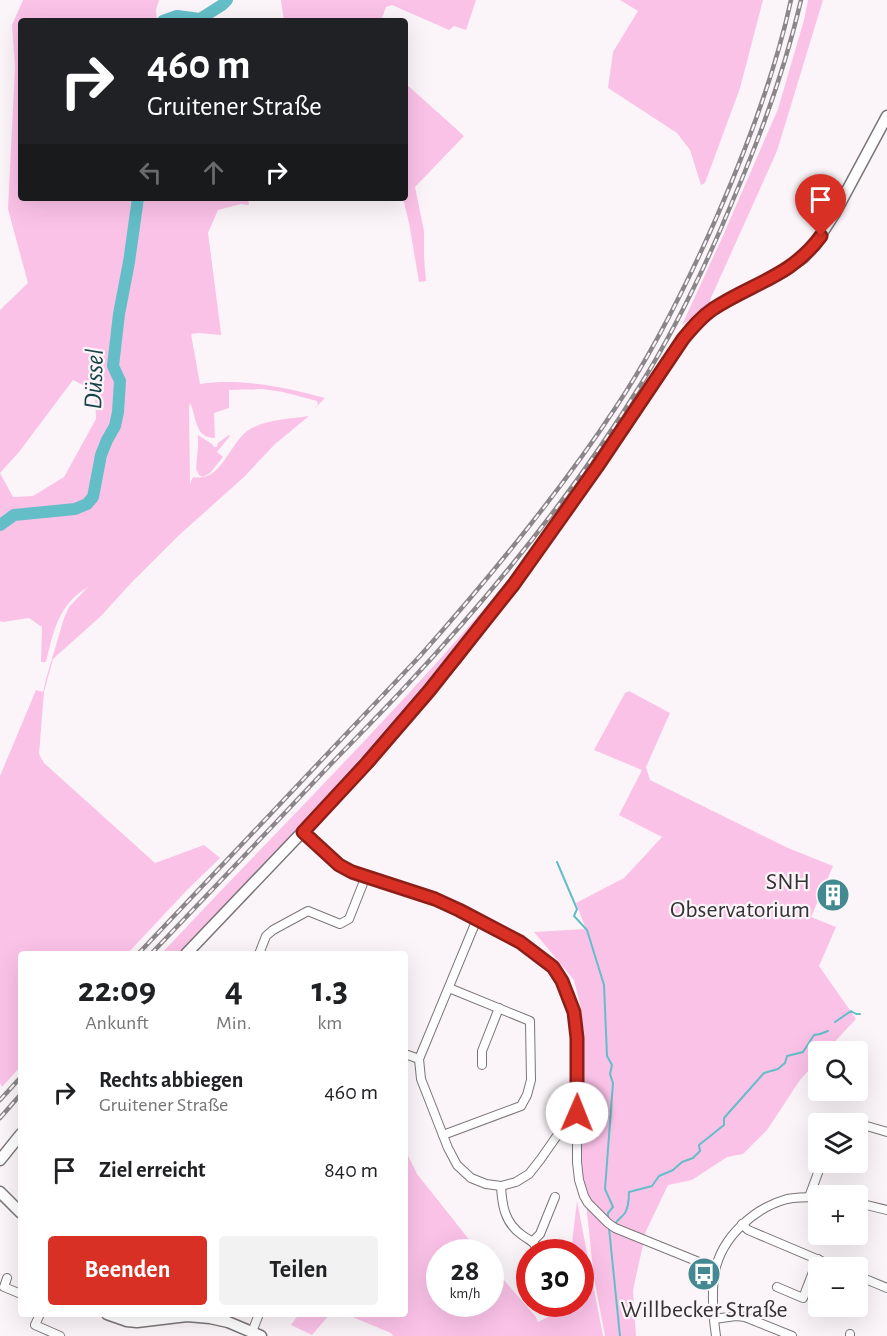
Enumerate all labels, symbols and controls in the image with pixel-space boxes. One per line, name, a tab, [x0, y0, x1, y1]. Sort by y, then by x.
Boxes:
icon: right	[48, 42, 126, 120]
text: 460 m	[147, 44, 251, 86]
text: Gruitener Straße	[147, 93, 322, 120]
icon: left	[134, 156, 167, 189]
icon: ahead	[197, 156, 230, 189]
icon: right	[260, 156, 293, 189]
pin	[795, 174, 846, 236]
icon: arrive	[804, 183, 837, 216]
water label: Düssel	[80, 348, 108, 410]
place label: SNH Observatorium	[670, 870, 810, 922]
building icon: SNH Observatorium	[815, 877, 851, 913]
text: 22:09	[78, 972, 156, 1008]
text: 4	[225, 972, 243, 1008]
text: 1.3	[311, 972, 348, 1008]
text: Ankunft	[85, 1013, 149, 1033]
text: Min.	[216, 1013, 252, 1033]
text: km	[317, 1013, 342, 1033]
map controls	[808, 1041, 868, 1317]
button: search	[808, 1041, 868, 1101]
text: Rechts abbiegen	[99, 1069, 243, 1091]
icon: right	[48, 1076, 81, 1109]
text: 460 m	[324, 1081, 378, 1103]
position arrow	[545, 1081, 609, 1145]
text: Gruitener Straße	[99, 1095, 228, 1115]
button: layers	[808, 1113, 868, 1173]
icon: arrive	[48, 1154, 81, 1187]
text: Ziel erreicht	[99, 1159, 206, 1181]
text: 840 m	[324, 1159, 378, 1181]
button: +	[808, 1185, 868, 1245]
button: Beenden	[48, 1236, 207, 1305]
button: Teilen	[219, 1236, 378, 1305]
speed limit sign: 30	[516, 1239, 594, 1317]
text: 28	[451, 1256, 479, 1286]
bus stop icon: Willbecker Straße	[686, 1256, 722, 1292]
button: −	[808, 1257, 868, 1317]
text: km/h	[450, 1286, 480, 1301]
place label: Willbecker Straße	[620, 1298, 788, 1322]

